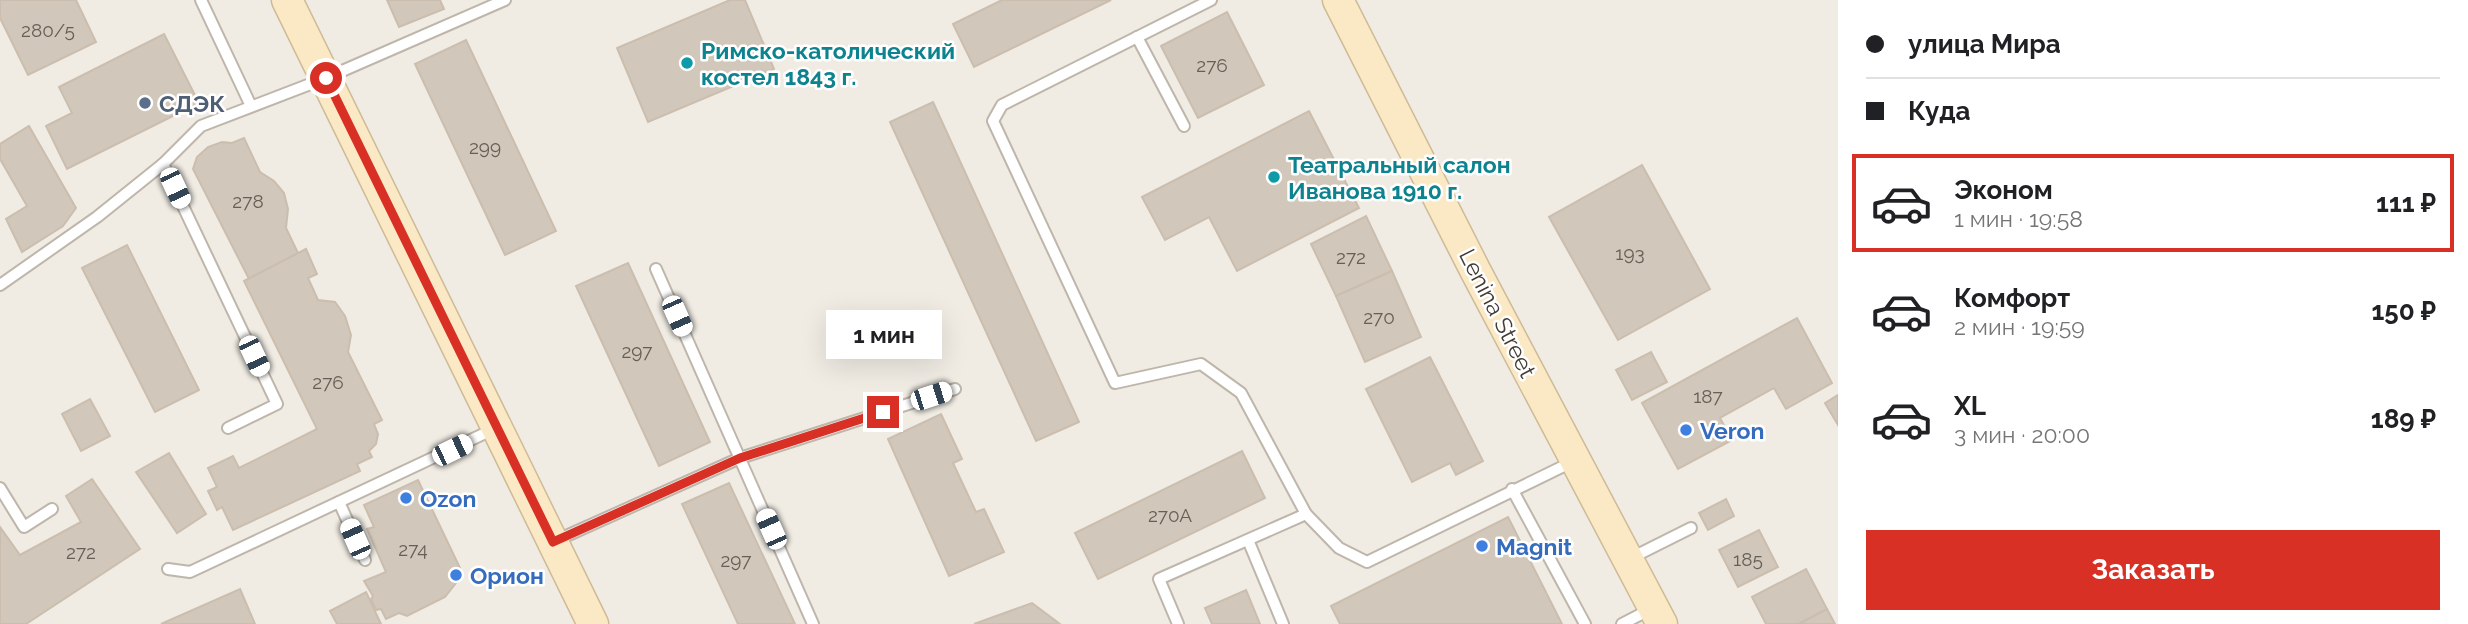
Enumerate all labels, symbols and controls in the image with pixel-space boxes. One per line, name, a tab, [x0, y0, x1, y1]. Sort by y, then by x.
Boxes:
house number: 280/5	[21, 19, 75, 41]
text: улица Мира	[1908, 29, 2061, 59]
place label: Римско-католический костел 1843 г.	[701, 37, 955, 90]
house number: 276	[1196, 54, 1228, 76]
marker: Римско-католический костел 1843 г.	[679, 55, 695, 71]
route start	[310, 62, 342, 94]
place label: СДЭК	[159, 90, 225, 117]
marker: СДЭК	[137, 95, 153, 111]
text: Куда	[1908, 96, 1971, 126]
house number: 299	[469, 136, 501, 158]
place label: Театральный салон Иванова 1910 г.	[1288, 151, 1511, 204]
car	[157, 165, 194, 211]
marker: Театральный салон Иванова 1910 г.	[1266, 169, 1282, 185]
icon: car	[1870, 172, 1933, 235]
text: Эконом	[1954, 175, 2053, 205]
text: 111 ₽	[2376, 188, 2436, 218]
house number: 278	[232, 190, 264, 212]
text: 1 мин · 19:58	[1954, 205, 2083, 232]
house number: 193	[1615, 242, 1645, 264]
street label: Lenina Street	[1454, 244, 1542, 382]
house number: 272	[1336, 246, 1366, 268]
icon: car	[1870, 280, 1933, 343]
text: Комфорт	[1954, 283, 2070, 313]
car	[659, 293, 696, 339]
text: 150 ₽	[2371, 296, 2436, 326]
house number: 270	[1363, 306, 1395, 328]
callout: 1 мин	[825, 310, 941, 360]
text: 2 мин · 19:59	[1954, 313, 2085, 340]
text: 1 мин	[853, 321, 915, 348]
car	[236, 333, 273, 379]
house number: 297	[621, 340, 653, 362]
house number: 276	[312, 371, 344, 393]
car	[908, 380, 955, 412]
house number: 187	[1693, 385, 1723, 407]
icon: car	[1870, 388, 1933, 451]
text: XL	[1954, 391, 1986, 421]
route end	[867, 396, 899, 428]
text: 189 ₽	[2371, 404, 2436, 434]
place label: Veron	[1700, 417, 1764, 444]
text: 3 мин · 20:00	[1954, 421, 2090, 448]
marker: Veron	[1678, 422, 1694, 438]
car	[429, 431, 476, 469]
place label: Ozon	[420, 485, 476, 512]
marker: Ozon	[398, 490, 414, 506]
house number: 270А	[1148, 504, 1192, 526]
car	[753, 506, 790, 552]
car	[337, 516, 374, 562]
button: Заказать	[1866, 530, 2440, 610]
place label: Magnit	[1496, 533, 1572, 560]
house number: 274	[398, 538, 428, 560]
marker: Magnit	[1474, 538, 1490, 554]
house number: 272	[66, 541, 96, 563]
house number: 185	[1733, 548, 1763, 570]
house number: 297	[720, 549, 752, 571]
place label: Орион	[470, 562, 544, 589]
marker: Орион	[448, 567, 464, 583]

